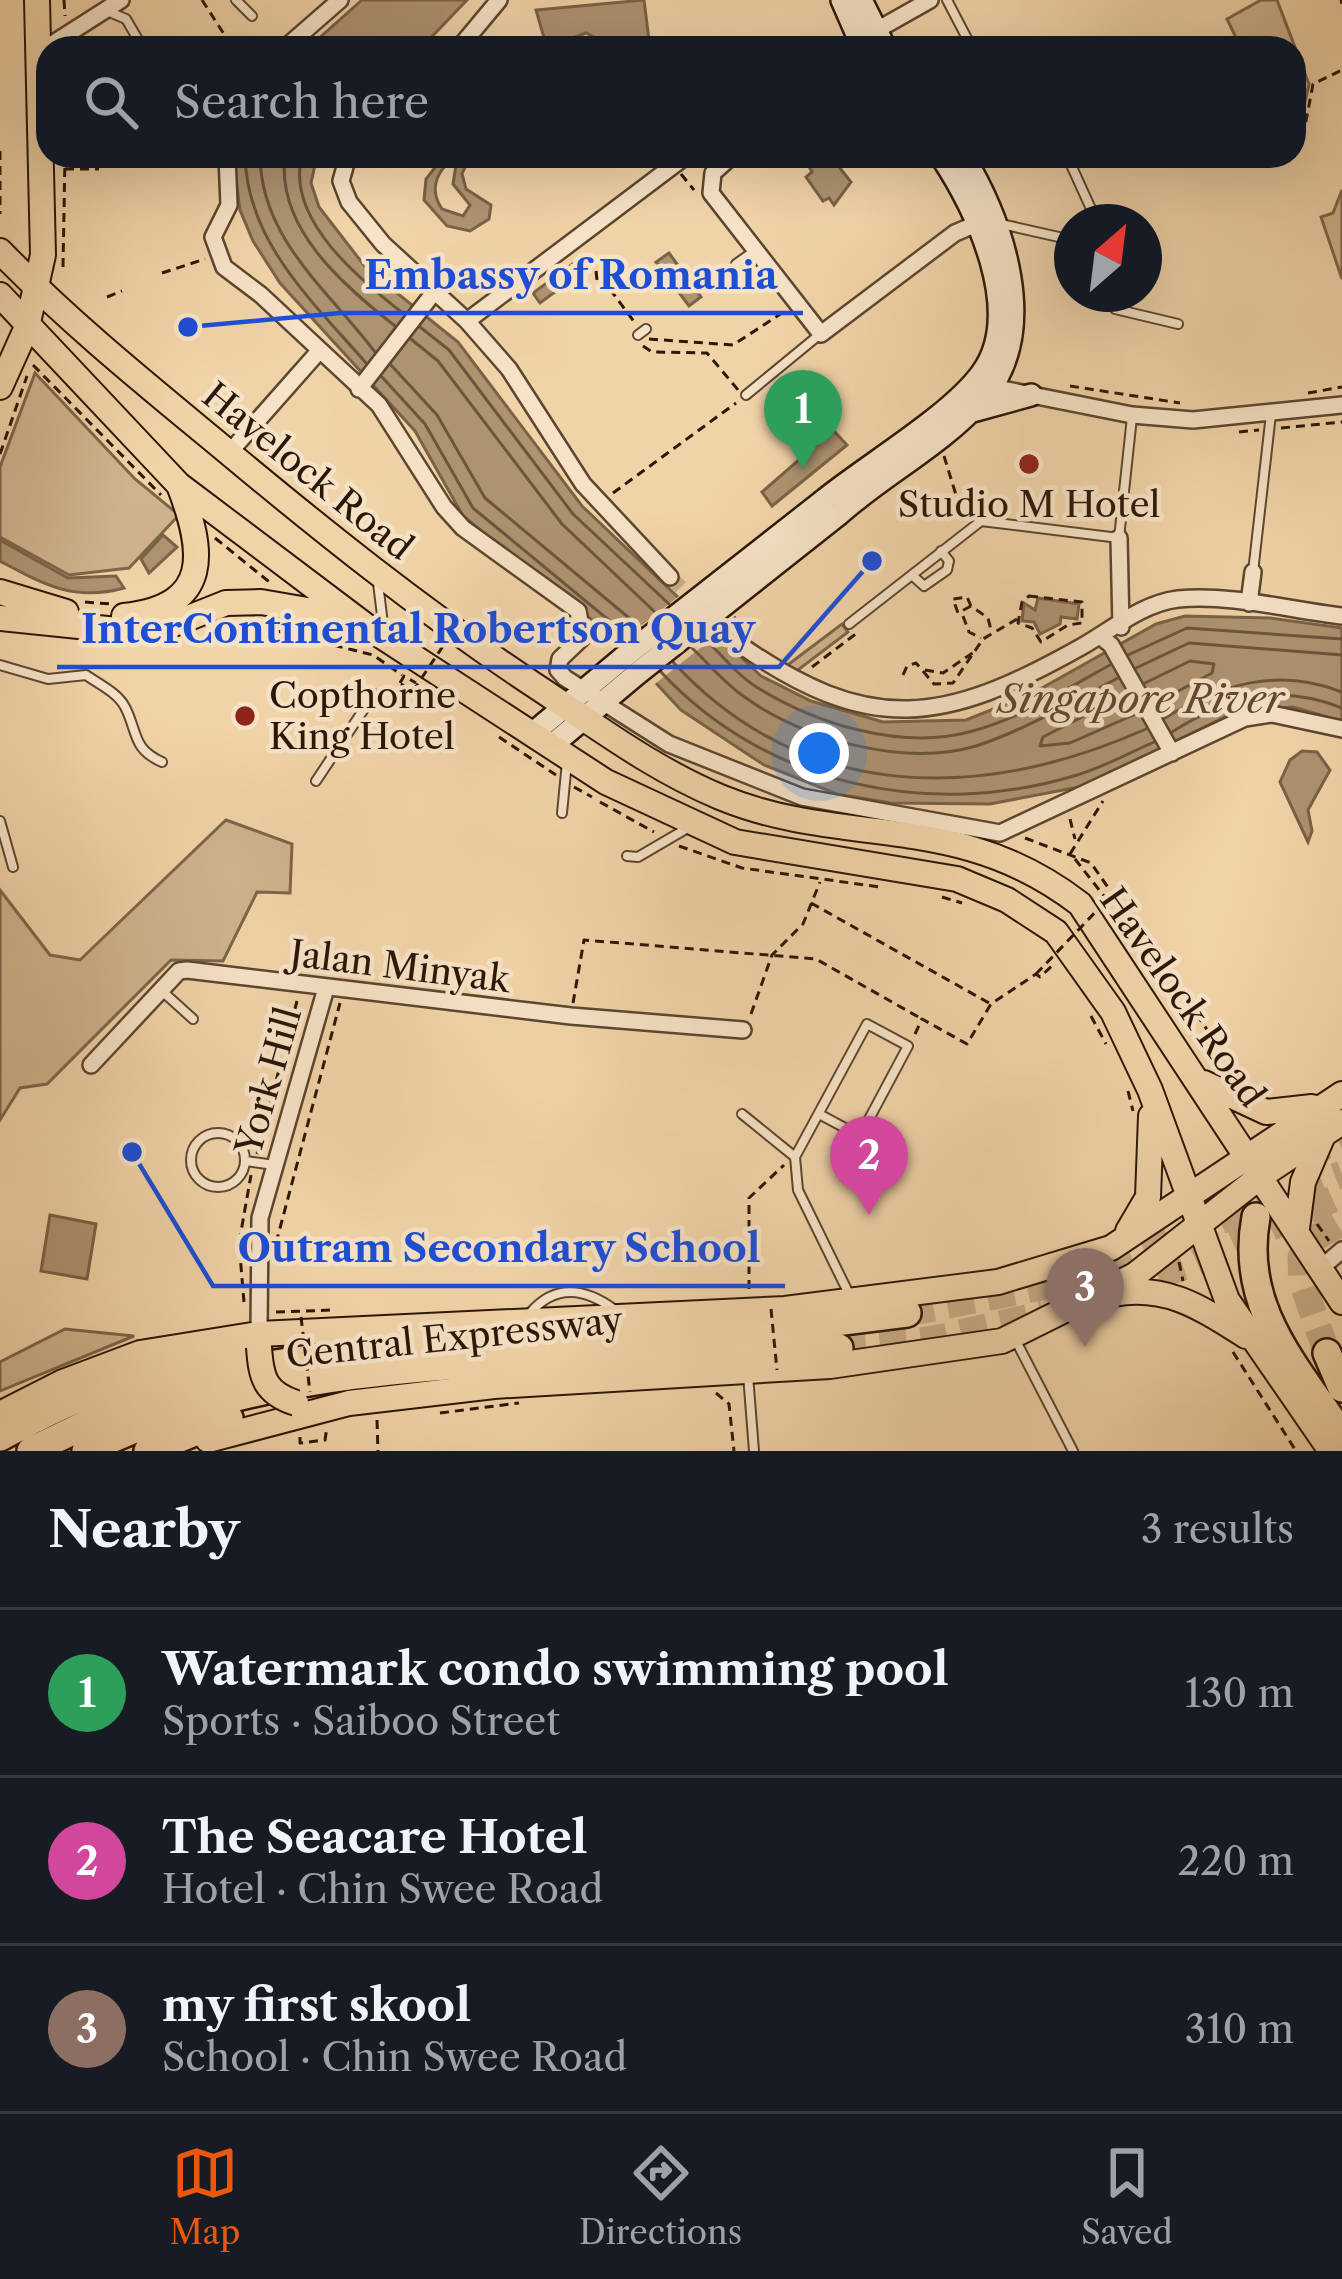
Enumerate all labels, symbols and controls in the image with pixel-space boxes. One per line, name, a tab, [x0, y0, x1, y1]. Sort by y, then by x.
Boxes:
search box	[36, 36, 1306, 168]
icon: search	[78, 69, 144, 135]
text: Search here	[174, 74, 429, 130]
north arrow	[1054, 204, 1162, 312]
callout: Embassy of Romania	[340, 238, 803, 313]
text: Embassy of Romania	[364, 251, 778, 299]
pin: 1	[764, 370, 842, 469]
street label: Havelock Road	[194, 373, 422, 569]
marker: Studio M Hotel	[1016, 451, 1042, 477]
place label: Studio M Hotel	[898, 482, 1160, 526]
callout: InterContinental Robertson Quay	[57, 592, 779, 667]
text: InterContinental Robertson Quay	[81, 605, 756, 653]
place label: Copthorne King Hotel	[269, 673, 456, 758]
water label: Singapore River	[996, 675, 1286, 723]
marker: Copthorne King Hotel	[232, 703, 258, 729]
your location	[789, 723, 849, 783]
street label: Havelock Road	[1091, 879, 1275, 1115]
street label: Jalan Minyak	[283, 930, 514, 1002]
street label: York Hill	[226, 1002, 310, 1161]
pin: 2	[830, 1116, 908, 1215]
callout: Outram Secondary School	[213, 1211, 785, 1286]
text: Outram Secondary School	[238, 1224, 760, 1272]
pin: 3	[1046, 1248, 1124, 1347]
street label: Central Expressway	[283, 1297, 625, 1377]
text: Nearby	[48, 1498, 240, 1560]
text: 3 results	[1141, 1505, 1294, 1553]
text: Watermark condo swimming pool	[162, 1641, 949, 1697]
text: 1	[78, 1669, 96, 1717]
text: 130 m	[1185, 1669, 1294, 1717]
text: Sports · Saiboo Street	[162, 1697, 560, 1745]
text: The Seacare Hotel	[162, 1809, 587, 1865]
text: 2	[75, 1837, 99, 1885]
text: 220 m	[1178, 1837, 1294, 1885]
text: Hotel · Chin Swee Road	[162, 1865, 603, 1913]
text: my first skool	[162, 1977, 471, 2033]
text: 3	[76, 2005, 98, 2053]
text: 310 m	[1185, 2005, 1294, 2053]
text: School · Chin Swee Road	[162, 2033, 627, 2081]
tab: Map	[169, 2140, 240, 2253]
tab: Directions	[579, 2140, 742, 2253]
tab: Saved	[1081, 2140, 1173, 2253]

